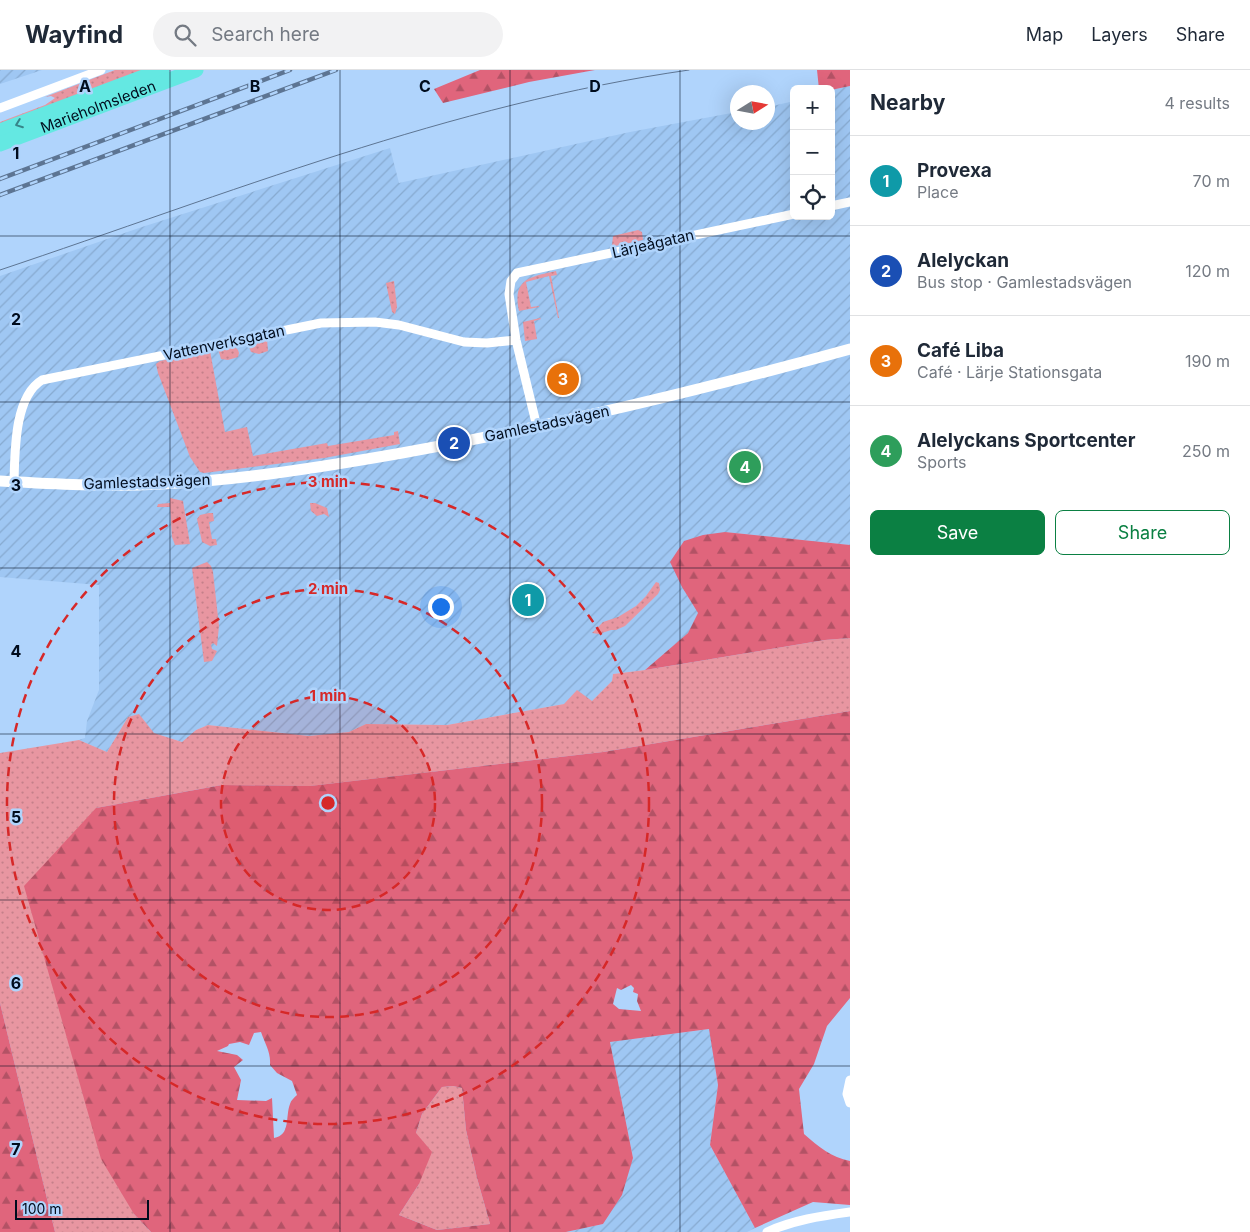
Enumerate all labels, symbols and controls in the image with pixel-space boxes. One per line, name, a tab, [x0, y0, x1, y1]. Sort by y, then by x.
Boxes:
search box	[153, 12, 503, 57]
text: Wayfind	[25, 20, 123, 49]
icon: search	[171, 21, 199, 49]
text: Search here	[211, 23, 320, 46]
text: Map	[1026, 24, 1063, 45]
text: Layers	[1091, 24, 1148, 45]
text: Share	[1176, 24, 1225, 45]
street label: Marieholmsleden	[38, 76, 159, 137]
text: A	[79, 76, 91, 96]
text: B	[250, 76, 260, 96]
text: C	[419, 76, 431, 96]
text: D	[589, 76, 601, 96]
north arrow	[730, 85, 775, 130]
map controls	[790, 85, 835, 220]
button: +	[790, 85, 835, 130]
text: Nearby	[870, 90, 945, 115]
text: 4 results	[1165, 93, 1230, 113]
one-way arrow	[15, 118, 23, 128]
button: −	[790, 130, 835, 175]
text: 1	[13, 143, 19, 163]
text: Provexa	[917, 159, 992, 182]
text: 1	[883, 171, 889, 191]
text: 70 m	[1193, 171, 1230, 191]
button: locate	[790, 175, 835, 220]
text: Place	[917, 182, 959, 202]
street label: Lärjeågatan	[610, 225, 696, 262]
text: Alelyckan	[917, 249, 1009, 272]
text: 2	[881, 261, 891, 281]
text: 120 m	[1185, 261, 1230, 281]
text: Bus stop · Gamlestadsvägen	[917, 272, 1132, 292]
text: 2	[11, 309, 21, 329]
street label: Vattenverksgatan	[162, 320, 286, 365]
text: Café Liba	[917, 339, 1004, 362]
text: 3	[881, 351, 891, 371]
text: 190 m	[1185, 351, 1230, 371]
pin: 3	[547, 360, 579, 398]
text: Café · Lärje Stationsgata	[917, 362, 1102, 382]
street label: Gamlestadsvägen	[483, 401, 611, 446]
pin: 2	[438, 424, 470, 462]
text: Alelyckans Sportcenter	[917, 429, 1135, 452]
text: 4	[881, 441, 891, 461]
text: 250 m	[1182, 441, 1230, 461]
pin: 4	[729, 448, 761, 486]
text: Sports	[917, 452, 966, 472]
street label: Gamlestadsvägen	[83, 470, 211, 493]
text: 3 min	[308, 472, 348, 491]
text: 3	[11, 475, 21, 495]
button: Save	[870, 510, 1045, 555]
button: Share	[1055, 510, 1230, 555]
text: 2 min	[308, 579, 348, 598]
pin: 1	[512, 581, 544, 619]
your location	[428, 594, 454, 620]
text: 4	[11, 641, 22, 661]
text: 1 min	[309, 686, 347, 705]
centre of rings	[319, 794, 337, 812]
text: 5	[11, 807, 21, 827]
text: 6	[11, 973, 21, 993]
text: 7	[11, 1139, 21, 1159]
scale bar	[15, 1197, 149, 1220]
text: 100 m	[22, 1200, 62, 1217]

